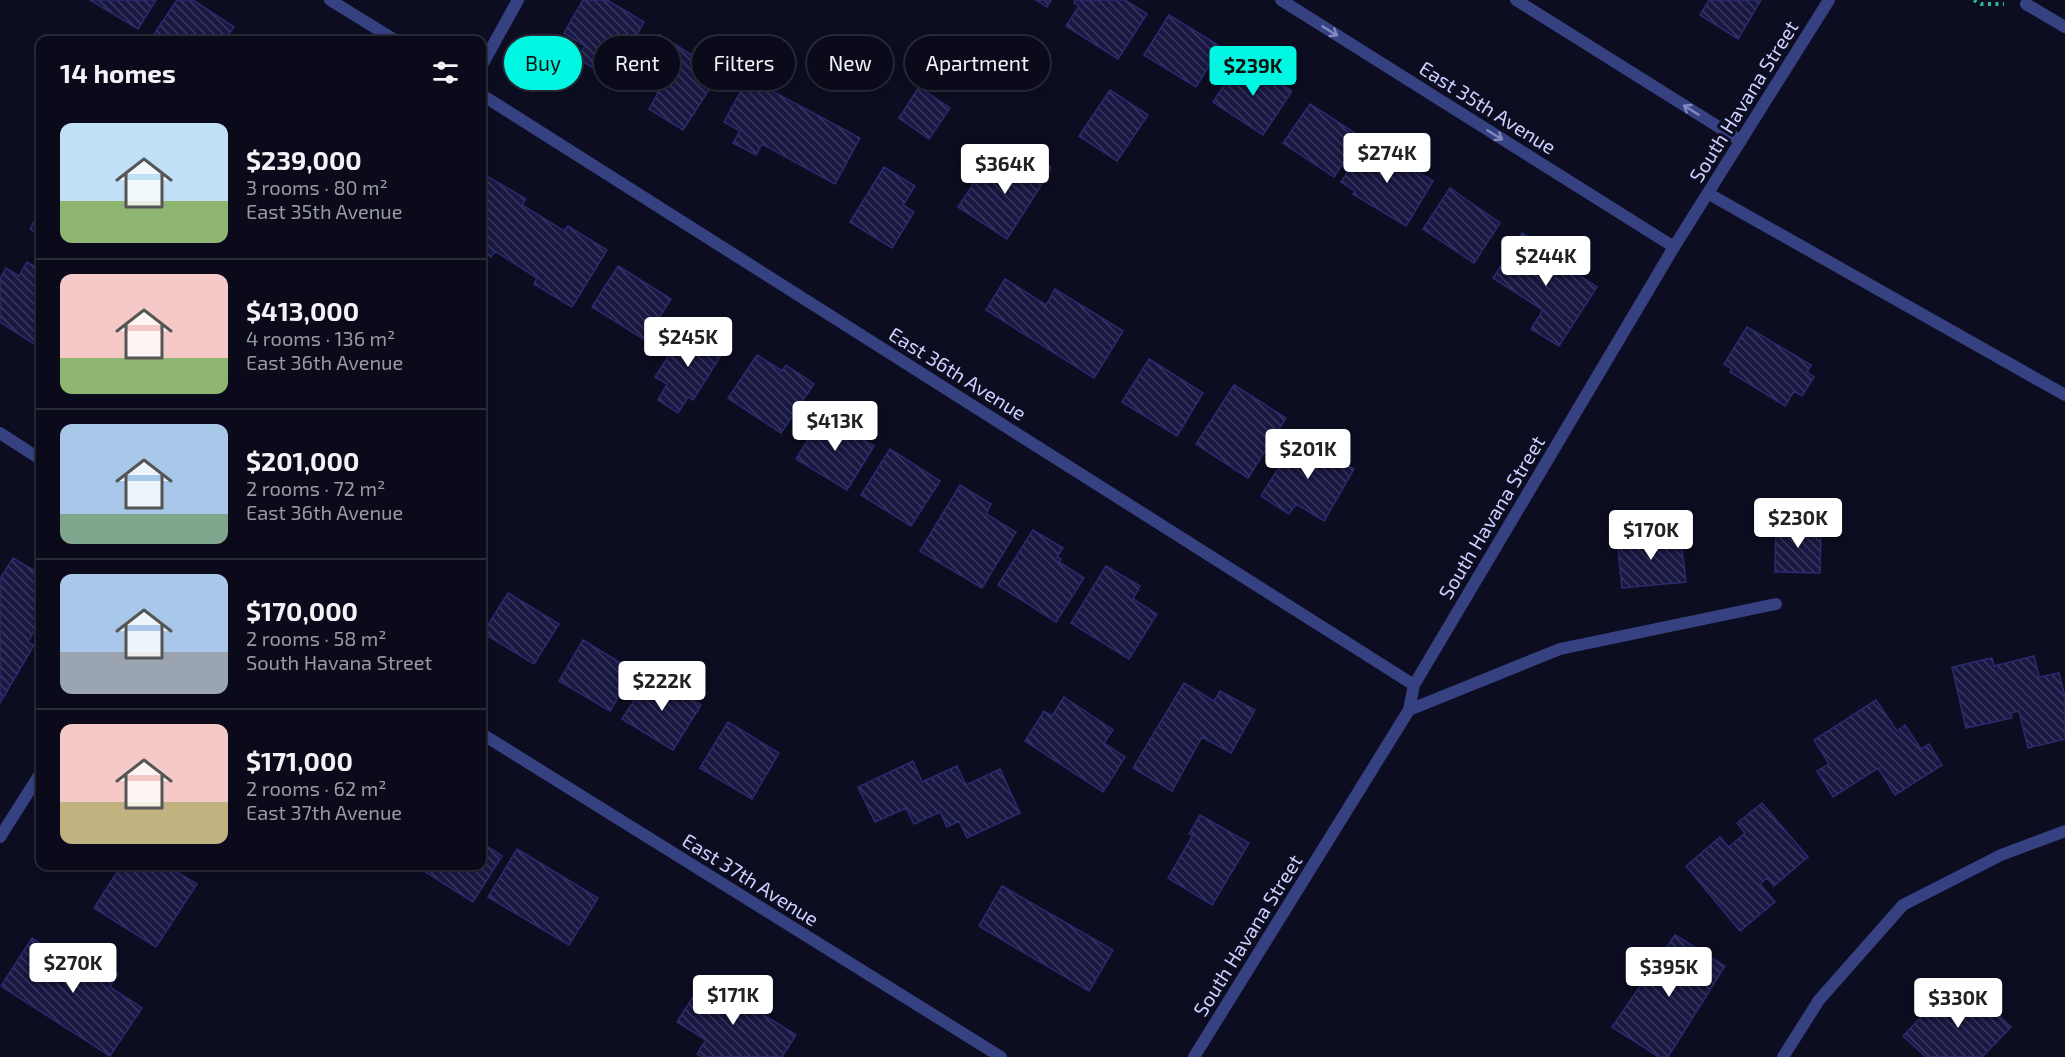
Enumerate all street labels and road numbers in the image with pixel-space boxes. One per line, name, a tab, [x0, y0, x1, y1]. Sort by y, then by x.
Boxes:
street label: South Havana Street	[1684, 15, 1803, 186]
street label: East 35th Avenue	[1415, 55, 1561, 159]
street label: East 36th Avenue	[885, 321, 1031, 425]
street label: South Havana Street	[1433, 431, 1549, 603]
street label: East 37th Avenue	[678, 827, 824, 931]
street label: South Havana Street	[1188, 849, 1307, 1020]

